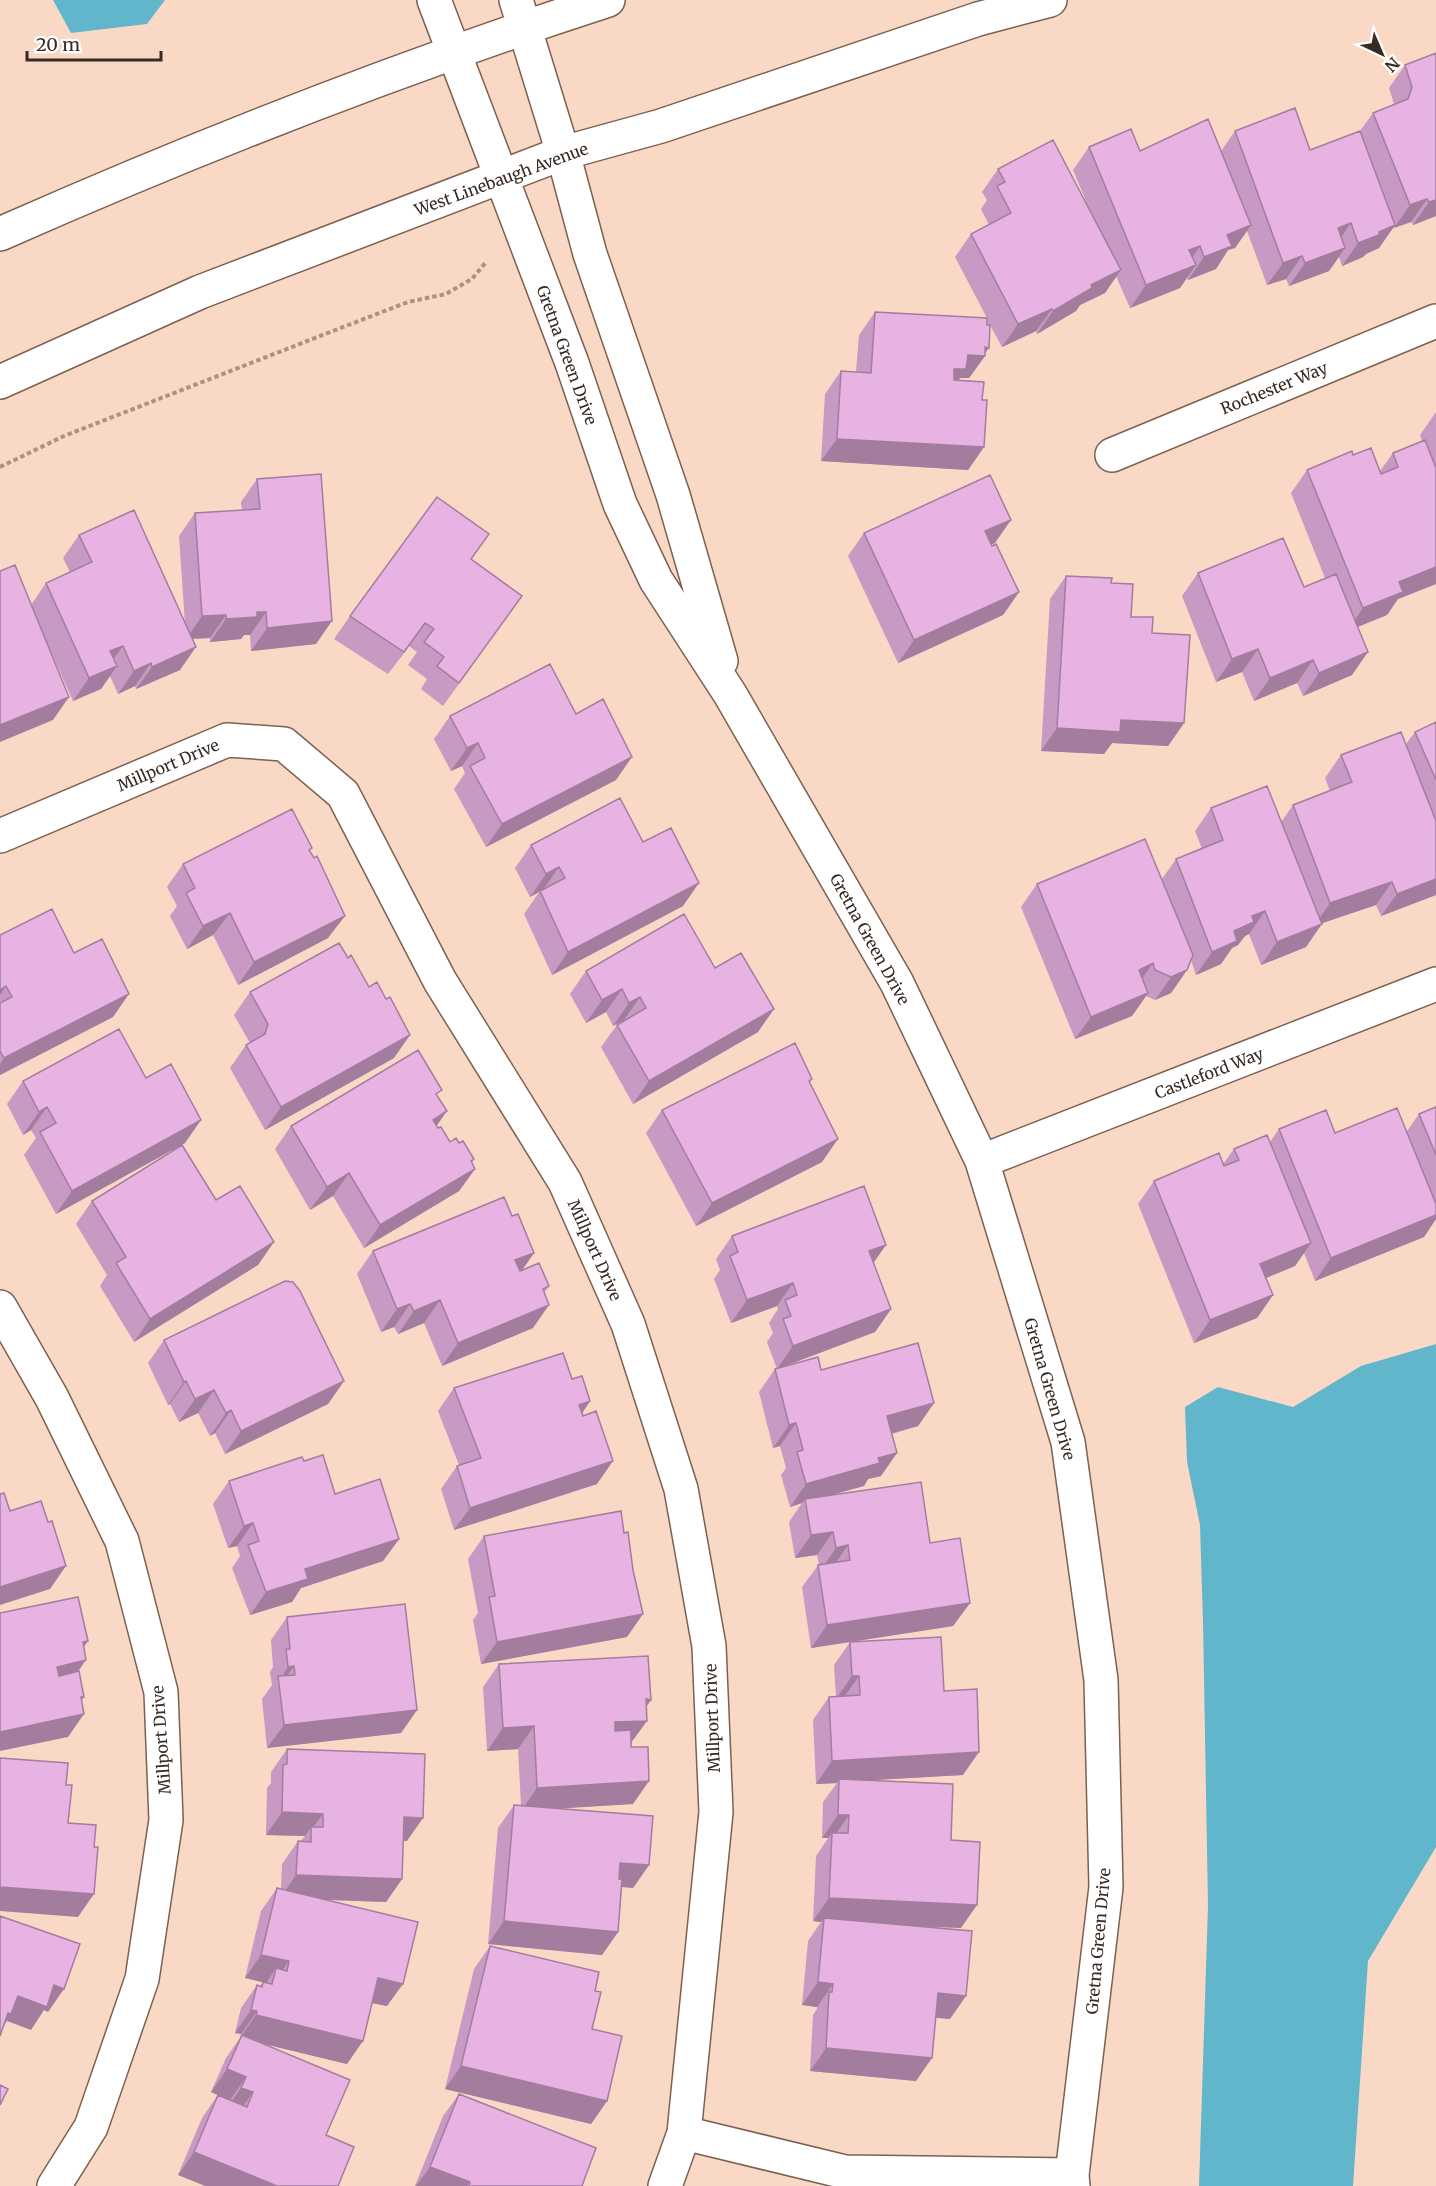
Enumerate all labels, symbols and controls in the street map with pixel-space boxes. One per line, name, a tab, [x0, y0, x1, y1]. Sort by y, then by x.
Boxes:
scale bar	[27, 24, 160, 62]
north arrow	[1352, 24, 1412, 84]
text: 20 m	[36, 33, 80, 56]
text: N	[1381, 53, 1404, 77]
street label: West Linebaugh Avenue	[410, 138, 591, 220]
street label: Gretna Green Drive	[532, 283, 602, 427]
street label: Rochester Way	[1218, 357, 1331, 419]
street label: Millport Drive	[114, 735, 222, 795]
street label: Gretna Green Drive	[826, 870, 914, 1008]
street label: Castleford Way	[1152, 1043, 1267, 1103]
street label: Millport Drive	[564, 1196, 626, 1304]
street label: Gretna Green Drive	[1020, 1316, 1080, 1462]
street label: Millport Drive	[700, 1663, 724, 1773]
street label: Millport Drive	[147, 1685, 175, 1795]
street label: Gretna Green Drive	[1082, 1867, 1114, 2015]

